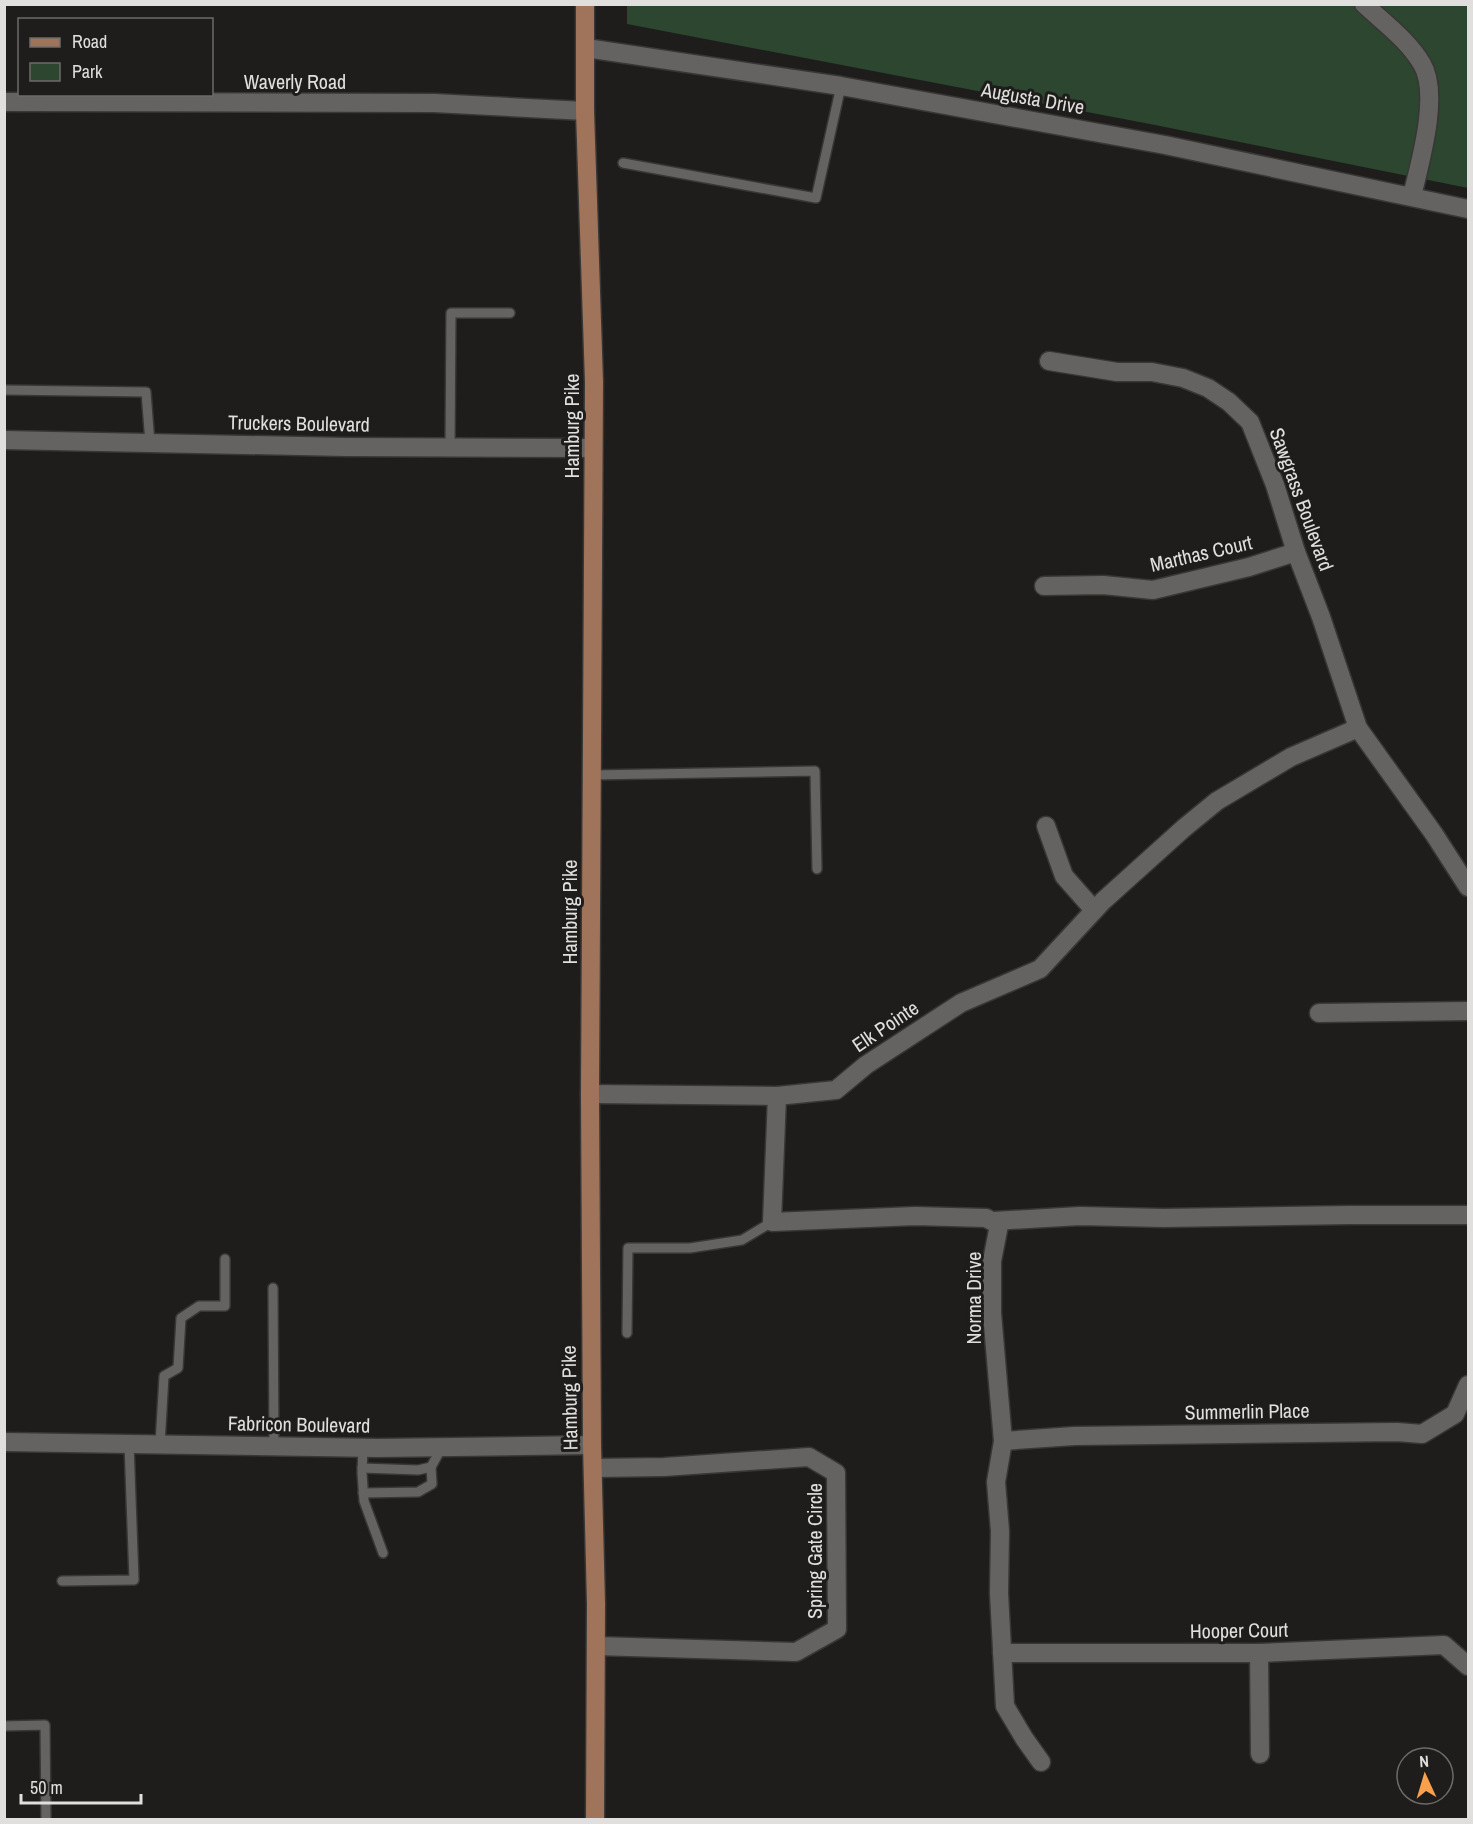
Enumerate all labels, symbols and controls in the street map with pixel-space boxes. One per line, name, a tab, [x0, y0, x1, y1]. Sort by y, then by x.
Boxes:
legend	[18, 18, 213, 96]
text: Road	[72, 29, 107, 54]
text: Park	[72, 59, 103, 84]
street label: Waverly Road	[244, 68, 346, 95]
street label: Augusta Drive	[978, 76, 1087, 120]
street label: Hamburg Pike	[558, 374, 585, 478]
street label: Truckers Boulevard	[228, 408, 370, 438]
street label: Sawgrass Boulevard	[1264, 424, 1340, 574]
street label: Marthas Court	[1147, 528, 1255, 578]
street label: Hamburg Pike	[556, 860, 583, 964]
street label: Elk Pointe	[846, 994, 924, 1058]
street label: Norma Drive	[960, 1252, 987, 1344]
street label: Hamburg Pike	[555, 1345, 583, 1451]
street label: Summerlin Place	[1184, 1396, 1310, 1426]
street label: Fabricon Boulevard	[228, 1409, 370, 1439]
street label: Spring Gate Circle	[801, 1483, 828, 1619]
street label: Hooper Court	[1190, 1616, 1289, 1644]
north arrow	[1395, 1746, 1455, 1806]
text: N	[1418, 1750, 1429, 1772]
scale bar	[21, 1767, 141, 1805]
text: 50 m	[30, 1775, 63, 1800]

